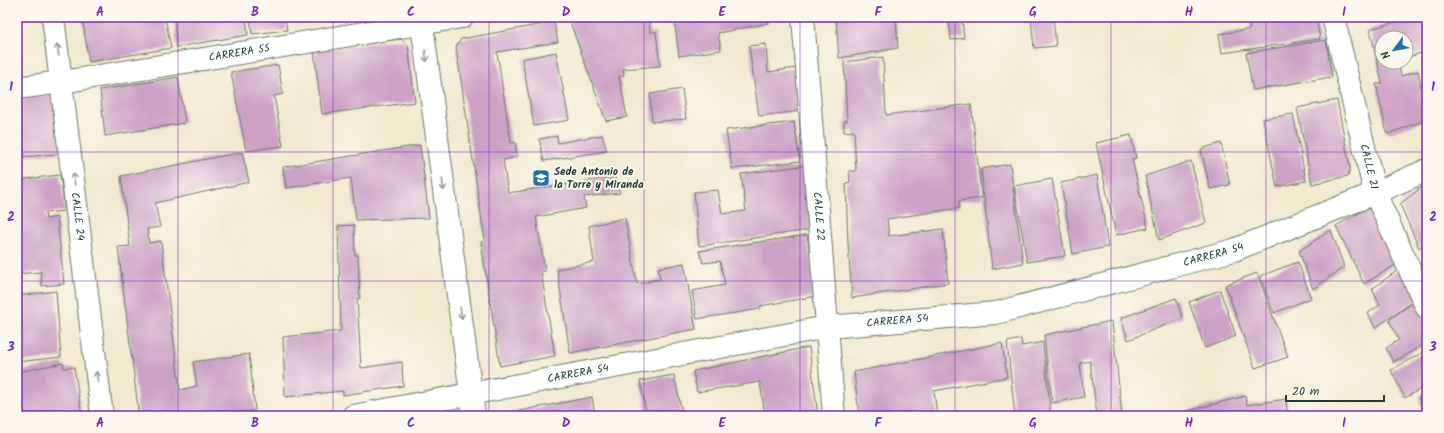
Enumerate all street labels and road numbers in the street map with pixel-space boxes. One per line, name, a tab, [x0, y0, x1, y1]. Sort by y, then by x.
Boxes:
street label: CARRERA 55	[207, 39, 272, 67]
street label: CALLE 21	[1355, 142, 1383, 191]
street label: CALLE 24	[66, 191, 89, 242]
street label: CALLE 22	[808, 191, 829, 242]
street label: CARRERA 54	[1181, 238, 1247, 272]
street label: CARRERA 54	[866, 310, 929, 333]
street label: CARRERA 54	[546, 359, 610, 388]

